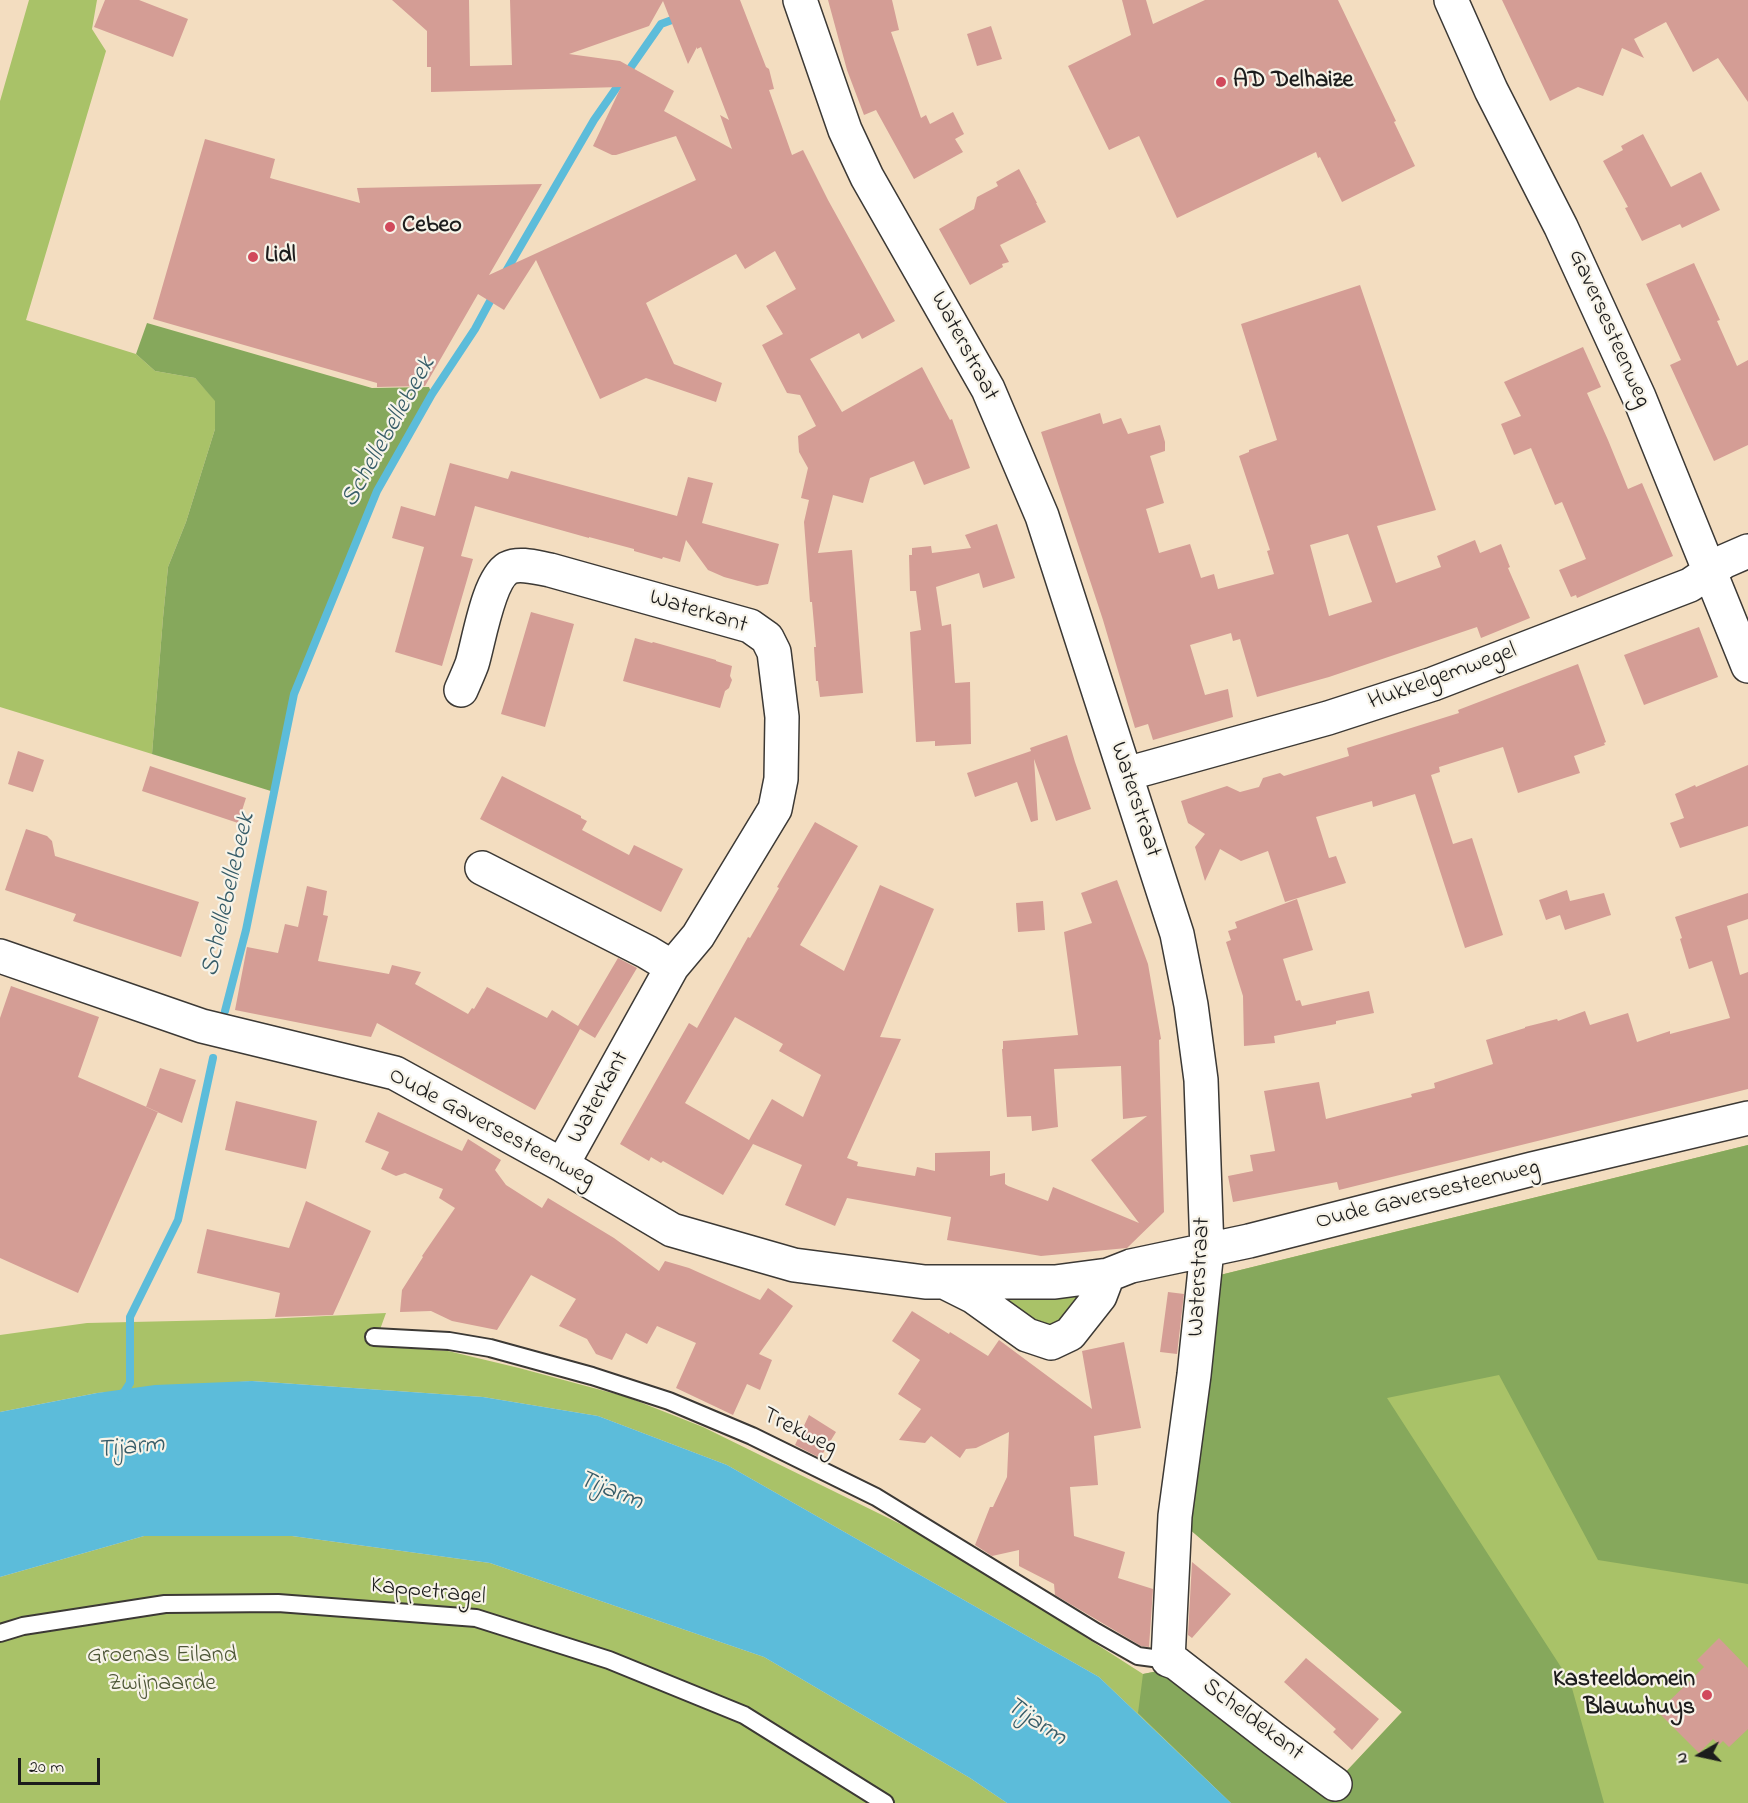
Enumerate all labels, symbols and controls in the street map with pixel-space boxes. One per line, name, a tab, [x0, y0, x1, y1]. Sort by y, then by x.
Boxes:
place label: AD Delhaize	[1233, 68, 1353, 96]
marker: AD Delhaize	[1214, 75, 1228, 89]
place label: Cebeo	[402, 213, 462, 241]
marker: Cebeo	[383, 220, 397, 234]
place label: Lidl	[265, 243, 296, 271]
street label: Gaversesteenweg	[1560, 245, 1656, 413]
marker: Lidl	[246, 250, 260, 264]
street label: Waterstraat	[922, 287, 1004, 407]
water label: Schellebellebeek	[336, 352, 444, 514]
street label: Waterkant	[645, 584, 751, 642]
street label: Hukkelgemwegel	[1365, 638, 1521, 718]
street label: Waterstraat	[1102, 739, 1166, 861]
water label: Schellebellebeek	[196, 810, 264, 980]
street label: Waterkant	[563, 1047, 637, 1149]
street label: Oude Gaversesteenweg	[383, 1062, 599, 1196]
street label: Oude Gaversesteenweg	[1313, 1154, 1543, 1238]
street label: Waterstraat	[1183, 1217, 1219, 1337]
street label: Trekweg	[757, 1403, 841, 1463]
water label: Tijarm	[96, 1430, 166, 1468]
water label: Tijarm	[573, 1465, 647, 1519]
street label: Kappetragel	[369, 1573, 487, 1613]
park label: Groenas Eiland Zwijnaarde	[87, 1643, 237, 1699]
place label: Kasteeldomein Blauwhuys	[1553, 1667, 1695, 1723]
street label: Scheldekant	[1195, 1673, 1309, 1769]
marker: Kasteeldomein Blauwhuys	[1700, 1688, 1714, 1702]
water label: Tijarm	[998, 1691, 1072, 1755]
north arrow	[1670, 1725, 1730, 1785]
scale bar	[21, 1746, 104, 1784]
text: N	[1670, 1751, 1695, 1765]
text: 20 m	[29, 1755, 64, 1781]

